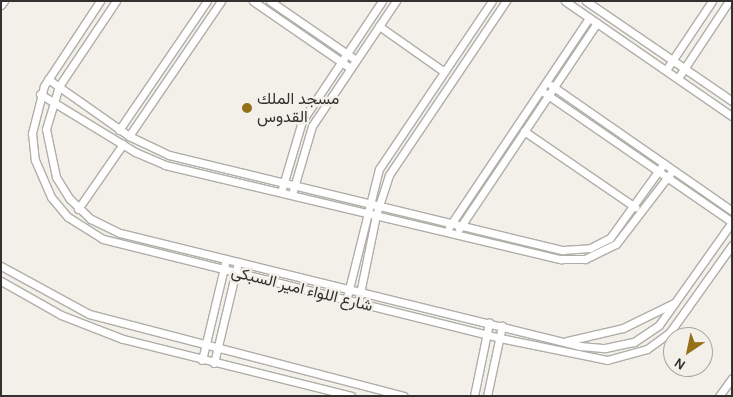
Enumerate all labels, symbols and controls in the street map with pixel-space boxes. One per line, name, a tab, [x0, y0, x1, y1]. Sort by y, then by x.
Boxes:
place label: مسجد الملك القدوس	[257, 89, 339, 127]
marker: مسجد الملك القدوس	[241, 102, 253, 114]
street label: شارع اللواء امير السبكى	[229, 262, 375, 316]
north arrow	[663, 327, 713, 377]
text: N	[671, 354, 689, 374]

